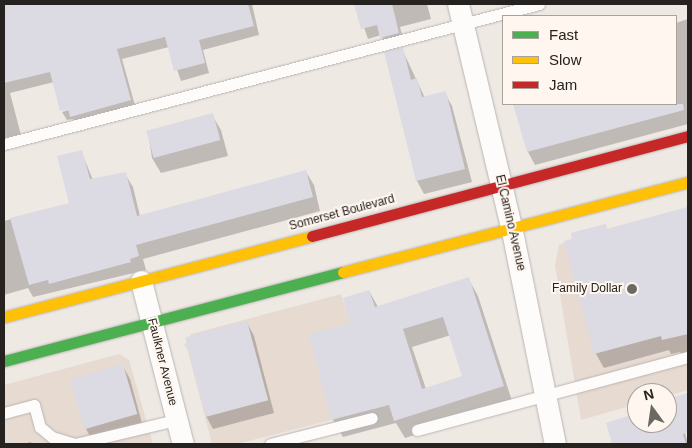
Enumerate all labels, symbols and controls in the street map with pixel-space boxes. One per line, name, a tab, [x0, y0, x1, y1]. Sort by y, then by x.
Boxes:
legend	[502, 15, 677, 105]
text: Fast	[549, 26, 578, 43]
text: Slow	[549, 51, 582, 68]
text: Jam	[549, 76, 577, 93]
street label: El Camino Avenue	[492, 173, 528, 273]
street label: Somerset Boulevard	[288, 192, 396, 234]
place label: Family Dollar	[552, 282, 622, 296]
marker: Family Dollar	[626, 283, 638, 295]
street label: Faulkner Avenue	[144, 316, 180, 408]
north arrow	[627, 383, 677, 433]
text: N	[642, 385, 655, 403]

